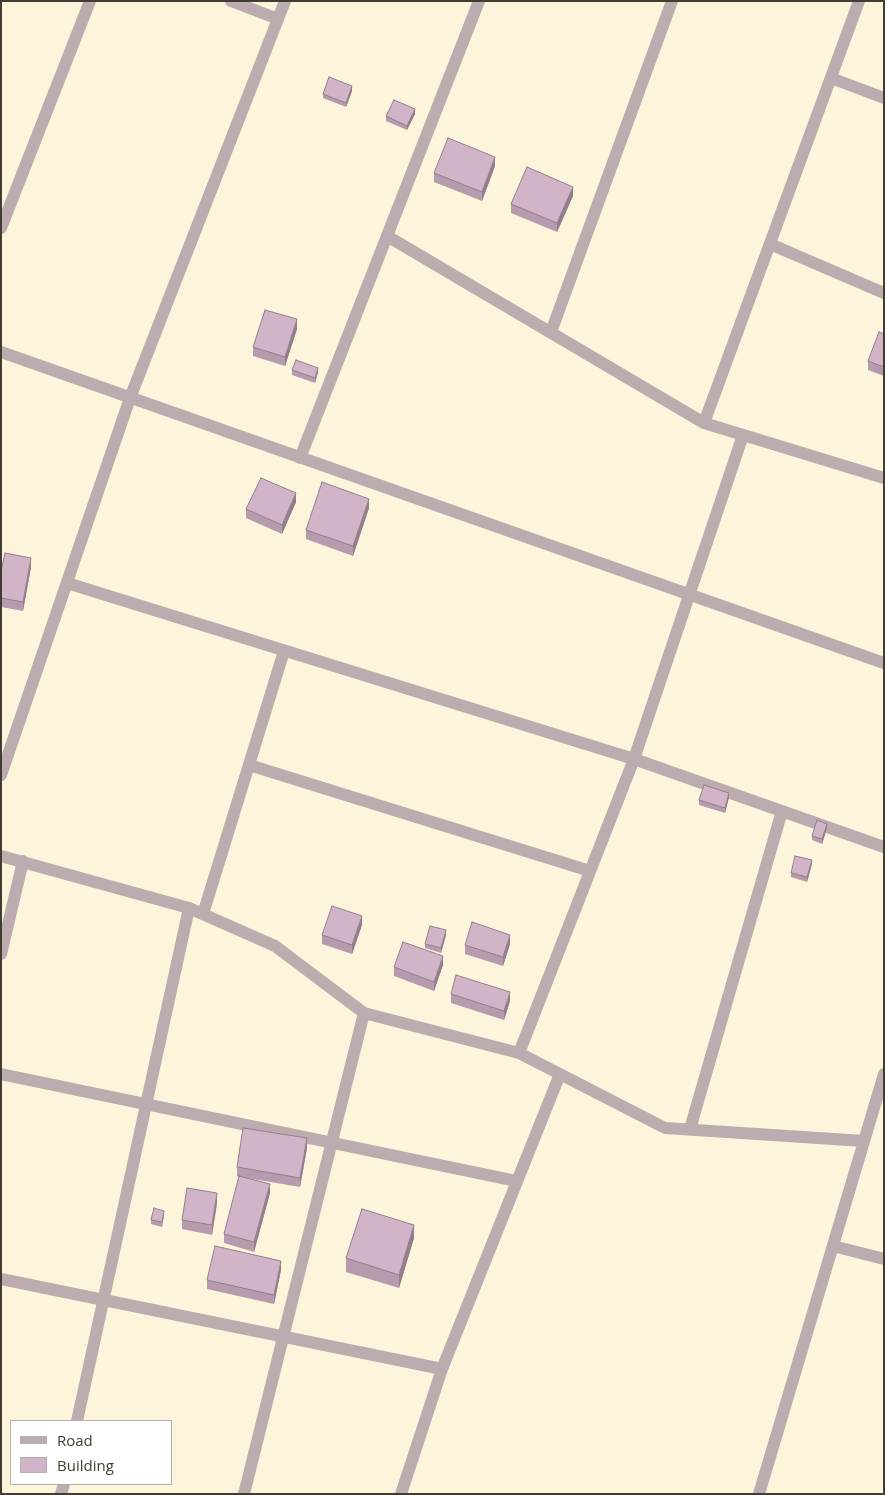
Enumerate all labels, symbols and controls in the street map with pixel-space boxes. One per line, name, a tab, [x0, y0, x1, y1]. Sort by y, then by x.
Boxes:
legend	[10, 1420, 172, 1485]
text: Road	[57, 1430, 93, 1450]
text: Building	[57, 1455, 114, 1475]

